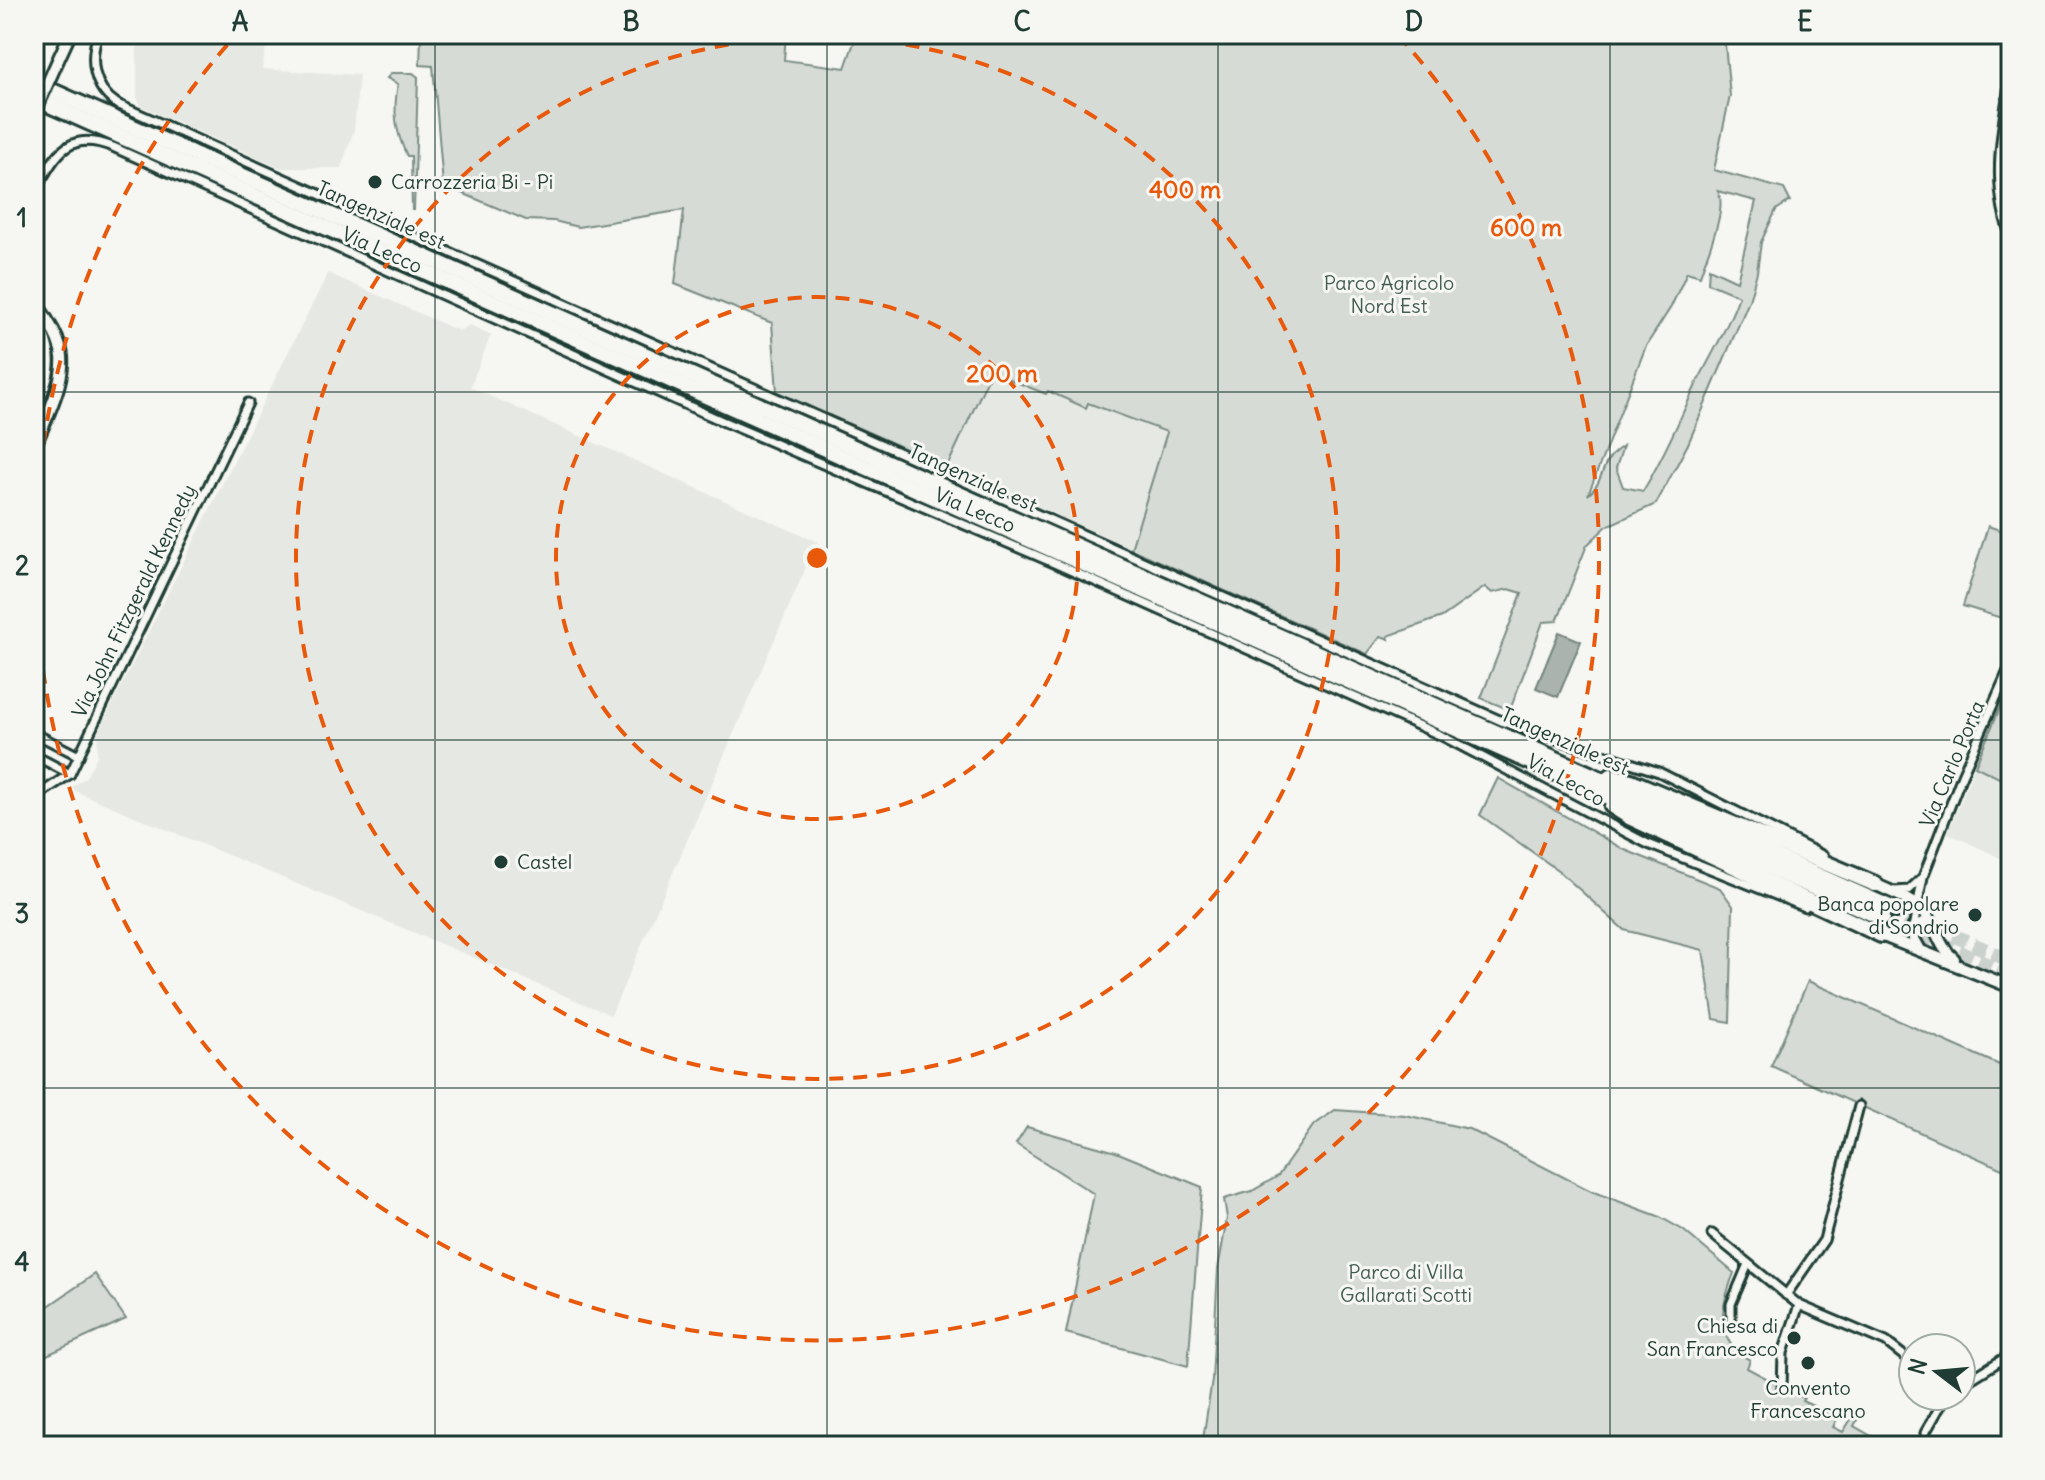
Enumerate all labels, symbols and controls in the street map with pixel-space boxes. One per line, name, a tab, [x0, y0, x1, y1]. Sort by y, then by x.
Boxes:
text: A	[232, 5, 249, 38]
text: B	[622, 5, 640, 38]
text: C	[1013, 5, 1031, 38]
text: D	[1405, 5, 1423, 38]
text: E	[1797, 5, 1813, 38]
place label: Carrozzeria Bi - Pi	[391, 169, 553, 194]
marker: Carrozzeria Bi - Pi	[366, 173, 384, 191]
text: 400 m	[1149, 174, 1221, 204]
street label: Tangenziale est	[313, 175, 449, 254]
text: 1	[17, 201, 27, 234]
text: 600 m	[1490, 212, 1562, 242]
street label: Via Lecco	[338, 221, 426, 278]
park label: Parco Agricolo Nord Est	[1324, 270, 1454, 318]
text: 200 m	[966, 358, 1038, 388]
street label: Tangenziale est	[905, 438, 1041, 517]
street label: Via John Fitzgerald Kennedy	[66, 480, 201, 721]
street label: Via Lecco	[931, 481, 1019, 538]
centre of rings	[803, 544, 831, 572]
text: 2	[15, 549, 29, 582]
street label: Via Carlo Porta	[1914, 697, 1989, 831]
street label: Tangenziale est	[1497, 701, 1633, 780]
street label: Via Lecco	[1523, 748, 1610, 811]
place label: Castel	[517, 849, 572, 874]
marker: Castel	[492, 853, 510, 871]
place label: Banca popolare di Sondrio	[1817, 891, 1959, 939]
text: 3	[15, 897, 29, 930]
marker: Banca popolare di Sondrio	[1966, 906, 1984, 924]
text: 4	[14, 1245, 30, 1278]
park label: Parco di Villa Gallarati Scotti	[1340, 1259, 1472, 1307]
place label: Chiesa di San Francesco	[1647, 1313, 1778, 1361]
marker: Chiesa di San Francesco	[1785, 1329, 1803, 1347]
north arrow	[1897, 1332, 1977, 1412]
marker: Convento Francescano	[1799, 1354, 1817, 1372]
text: N	[1902, 1355, 1933, 1378]
place label: Convento Francescano	[1750, 1375, 1866, 1423]

